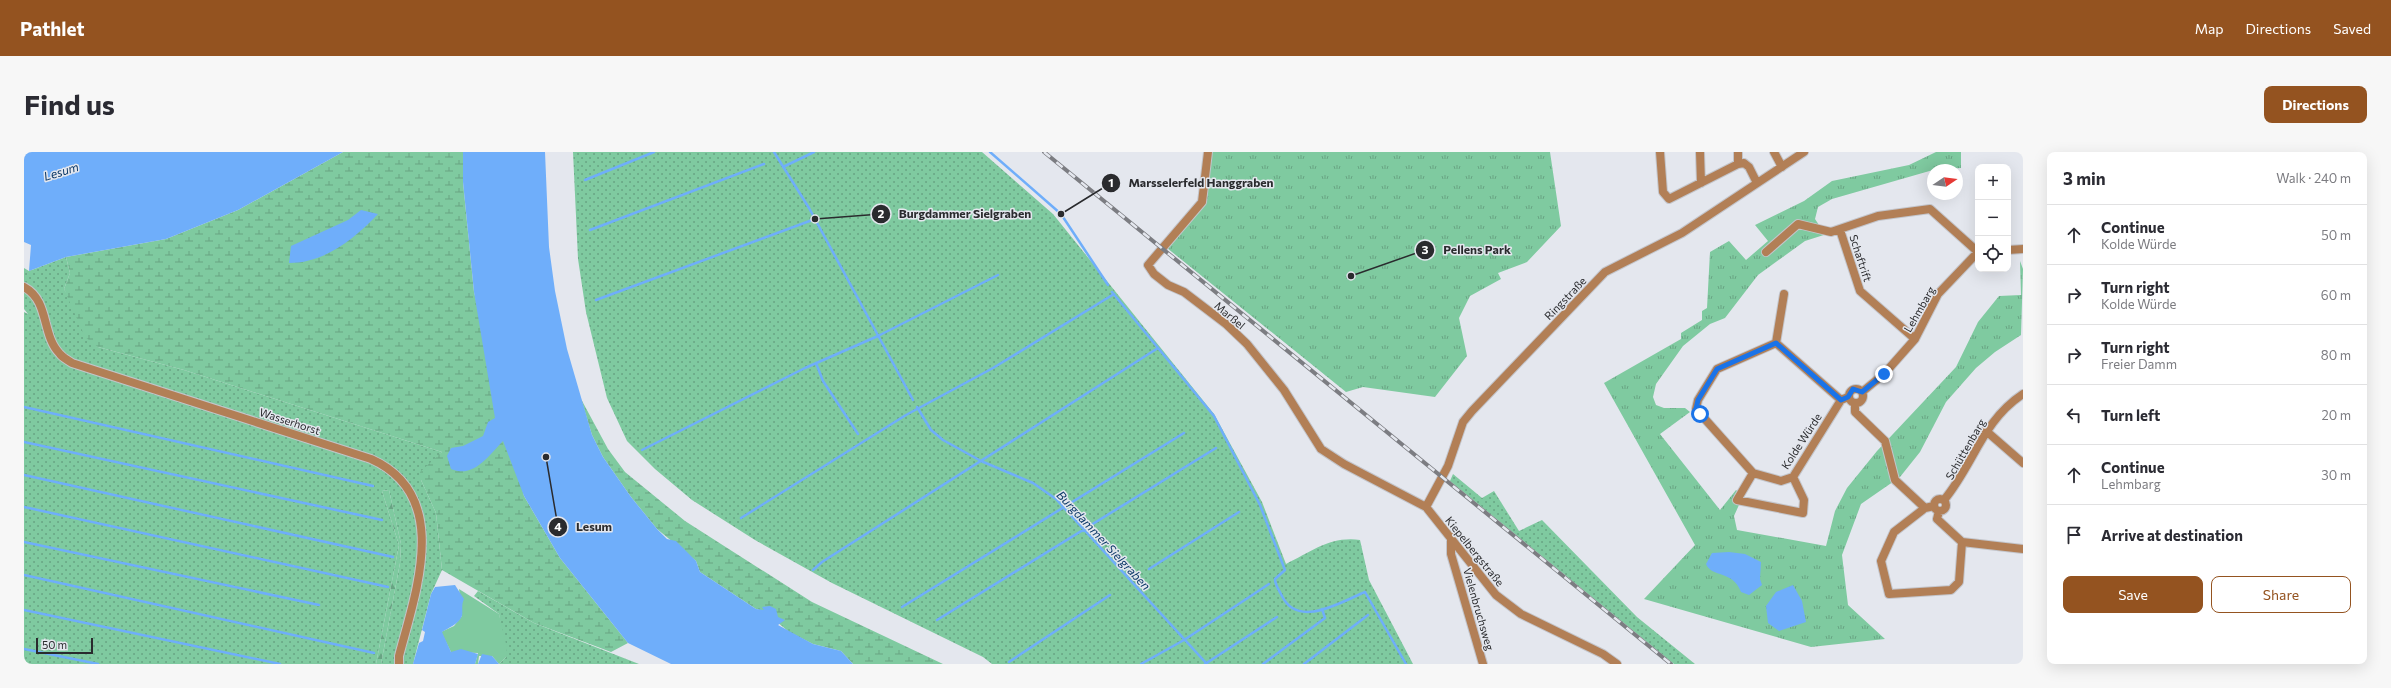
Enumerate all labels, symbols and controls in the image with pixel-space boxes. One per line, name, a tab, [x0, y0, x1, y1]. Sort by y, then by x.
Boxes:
text: Pathlet	[20, 17, 85, 40]
text: Map	[2195, 20, 2224, 37]
text: Directions	[2246, 20, 2311, 37]
text: Saved	[2333, 20, 2371, 37]
button: Directions	[2264, 86, 2367, 123]
text: Find us	[24, 87, 115, 121]
water label: Lesum	[42, 159, 80, 183]
north arrow	[1927, 164, 1963, 200]
map controls	[1975, 164, 2011, 272]
button: +	[1975, 164, 2011, 200]
text: 3 min	[2063, 168, 2106, 189]
text: Walk · 240 m	[2276, 170, 2351, 186]
callout: Marsselerfeld Hanggraben	[1101, 171, 1282, 195]
text: 1	[1108, 175, 1114, 189]
text: Marsselerfeld Hanggraben	[1128, 175, 1274, 189]
button: −	[1975, 200, 2011, 236]
callout: Burgdammer Sielgraben	[871, 202, 1039, 226]
text: 2	[878, 206, 885, 220]
text: Burgdammer Sielgraben	[899, 206, 1031, 220]
text: Continue	[2101, 218, 2165, 236]
icon: ahead	[2063, 224, 2085, 246]
text: 50 m	[2321, 227, 2351, 243]
street label: Schaftrift	[1847, 233, 1875, 284]
button: locate	[1975, 236, 2011, 272]
text: Kolde Würde	[2101, 236, 2176, 252]
callout: Pellens Park	[1415, 238, 1519, 262]
text: 3	[1422, 242, 1429, 256]
text: Pellens Park	[1443, 242, 1511, 256]
street label: Ringstraße	[1541, 274, 1589, 322]
text: Turn right	[2101, 278, 2170, 296]
street label: Lehmbarg	[1901, 284, 1937, 334]
icon: right	[2063, 284, 2085, 306]
text: 60 m	[2321, 287, 2351, 303]
text: Kolde Würde	[2101, 296, 2176, 312]
street label: Marßel	[1212, 299, 1248, 331]
text: Turn right	[2101, 338, 2170, 356]
icon: right	[2063, 344, 2085, 366]
text: 80 m	[2321, 347, 2351, 363]
text: Freier Damm	[2101, 356, 2177, 372]
route end	[1875, 365, 1893, 383]
icon: left	[2063, 404, 2085, 426]
street label: Wasserhorst	[258, 405, 323, 437]
route start	[1691, 405, 1709, 423]
text: Turn left	[2101, 406, 2160, 424]
text: 20 m	[2322, 407, 2351, 423]
street label: Kolde Würde	[1778, 411, 1824, 471]
street label: Schüttenbarg	[1942, 416, 1988, 482]
text: Continue	[2101, 458, 2165, 476]
icon: ahead	[2063, 464, 2085, 486]
text: 30 m	[2321, 467, 2351, 483]
text: Lehmbarg	[2101, 476, 2161, 492]
water label: Burgdammer Sielgraben	[1054, 488, 1154, 593]
street label: Kiepelbergstraße	[1443, 514, 1507, 589]
callout: Lesum	[548, 515, 620, 539]
text: 4	[554, 519, 562, 533]
text: Lesum	[576, 519, 612, 533]
icon: arrive	[2063, 524, 2085, 546]
text: Arrive at destination	[2101, 526, 2243, 544]
street label: Vielenbruchsweg	[1461, 566, 1497, 652]
button: Save	[2063, 576, 2203, 613]
button: Share	[2211, 576, 2351, 613]
scale bar	[36, 636, 93, 655]
text: 50 m	[42, 638, 67, 651]

